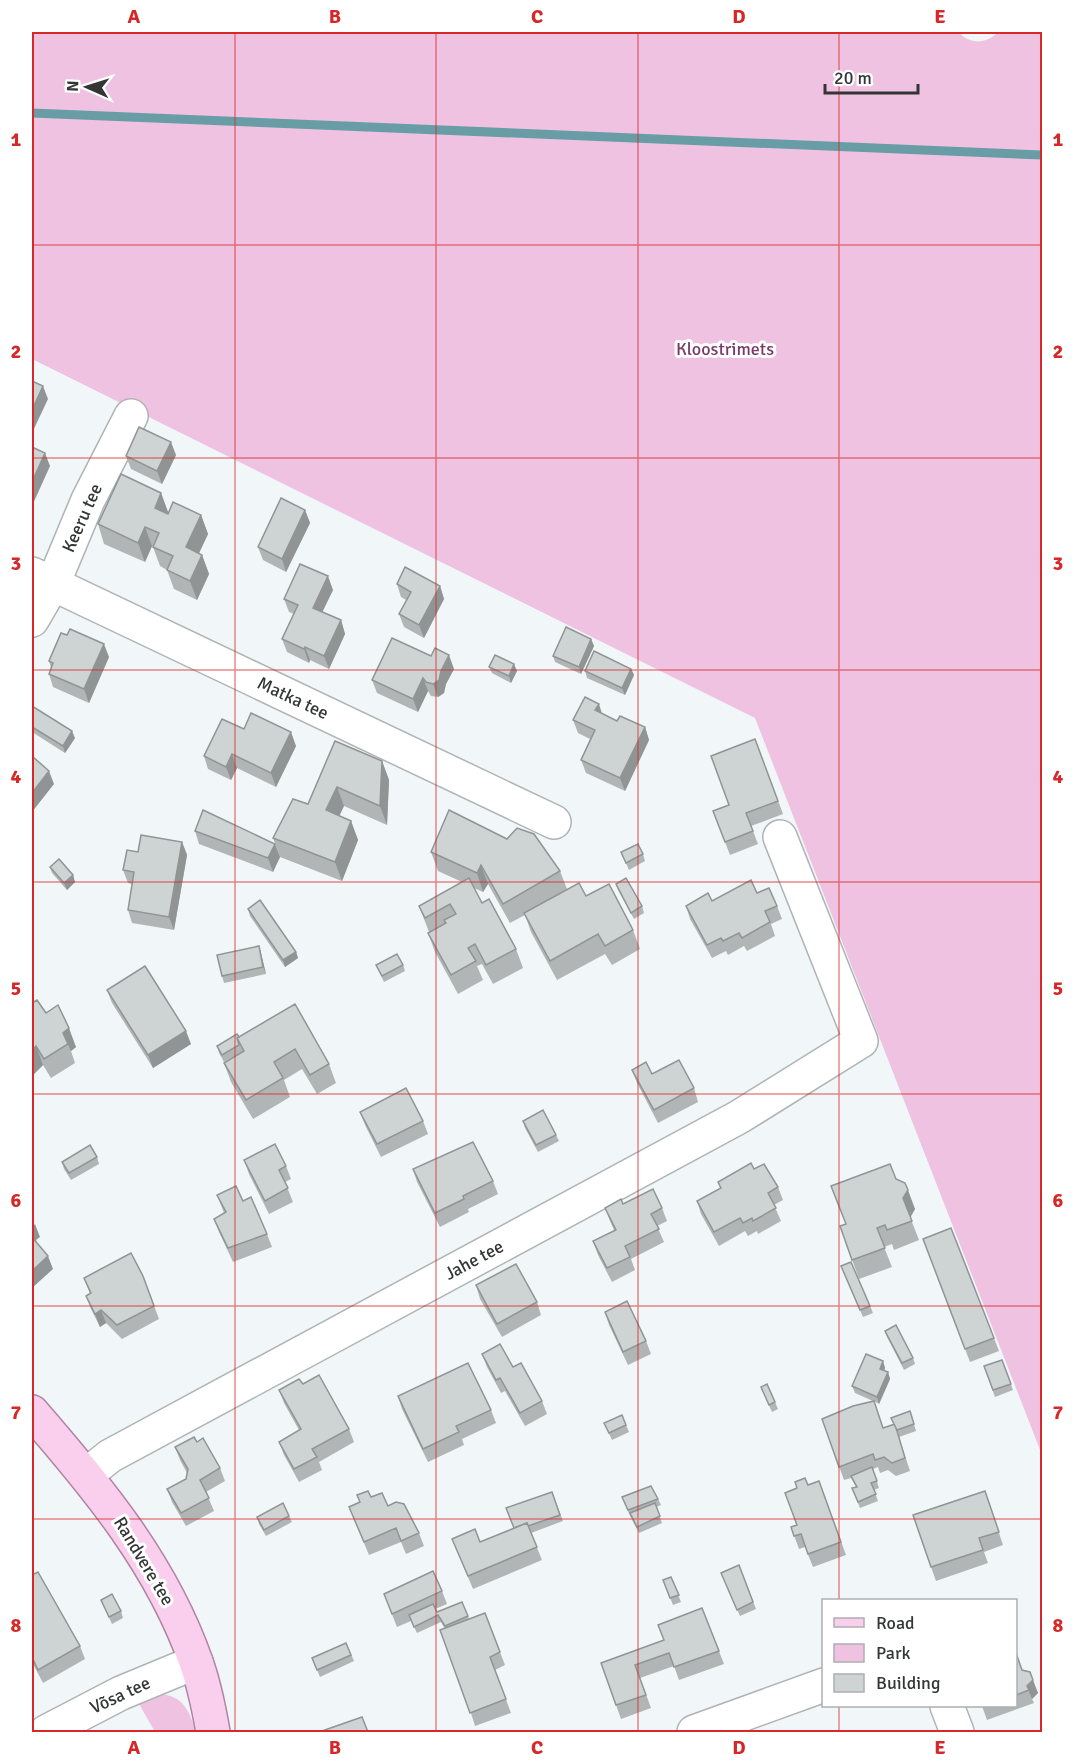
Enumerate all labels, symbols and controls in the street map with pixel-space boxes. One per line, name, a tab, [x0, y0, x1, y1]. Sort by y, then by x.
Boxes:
text: A	[128, 4, 141, 29]
text: B	[329, 4, 341, 29]
text: C	[531, 4, 543, 29]
text: D	[732, 4, 746, 29]
text: E	[934, 4, 946, 29]
north arrow	[57, 57, 117, 117]
scale bar	[825, 57, 918, 95]
text: 20 m	[834, 67, 872, 89]
text: N	[63, 80, 83, 92]
text: 1	[11, 127, 22, 152]
text: 1	[1053, 127, 1064, 152]
park label: Kloostrimets	[676, 338, 774, 360]
text: 2	[11, 339, 21, 364]
text: 2	[1053, 339, 1063, 364]
street label: Keeru tee	[57, 480, 107, 556]
text: 3	[11, 551, 21, 576]
text: 3	[1053, 551, 1063, 576]
street label: Matka tee	[254, 672, 332, 724]
text: 4	[11, 764, 22, 789]
text: 4	[1053, 764, 1064, 789]
text: 5	[11, 976, 21, 1001]
text: 5	[1053, 976, 1063, 1001]
text: 6	[11, 1188, 22, 1213]
text: 6	[1053, 1188, 1064, 1213]
street label: Jahe tee	[441, 1235, 507, 1285]
text: 7	[11, 1400, 22, 1425]
text: 7	[1053, 1400, 1064, 1425]
street label: Randvere tee	[109, 1513, 179, 1609]
legend	[822, 1599, 1017, 1707]
text: Road	[876, 1612, 915, 1634]
text: 8	[11, 1613, 22, 1638]
text: 8	[1053, 1613, 1064, 1638]
text: Park	[876, 1642, 911, 1664]
street label: Võsa tee	[86, 1671, 154, 1719]
text: Building	[876, 1672, 940, 1694]
text: A	[128, 1735, 141, 1760]
text: B	[329, 1735, 341, 1760]
text: C	[531, 1735, 543, 1760]
text: D	[732, 1735, 746, 1760]
text: E	[934, 1735, 946, 1760]

